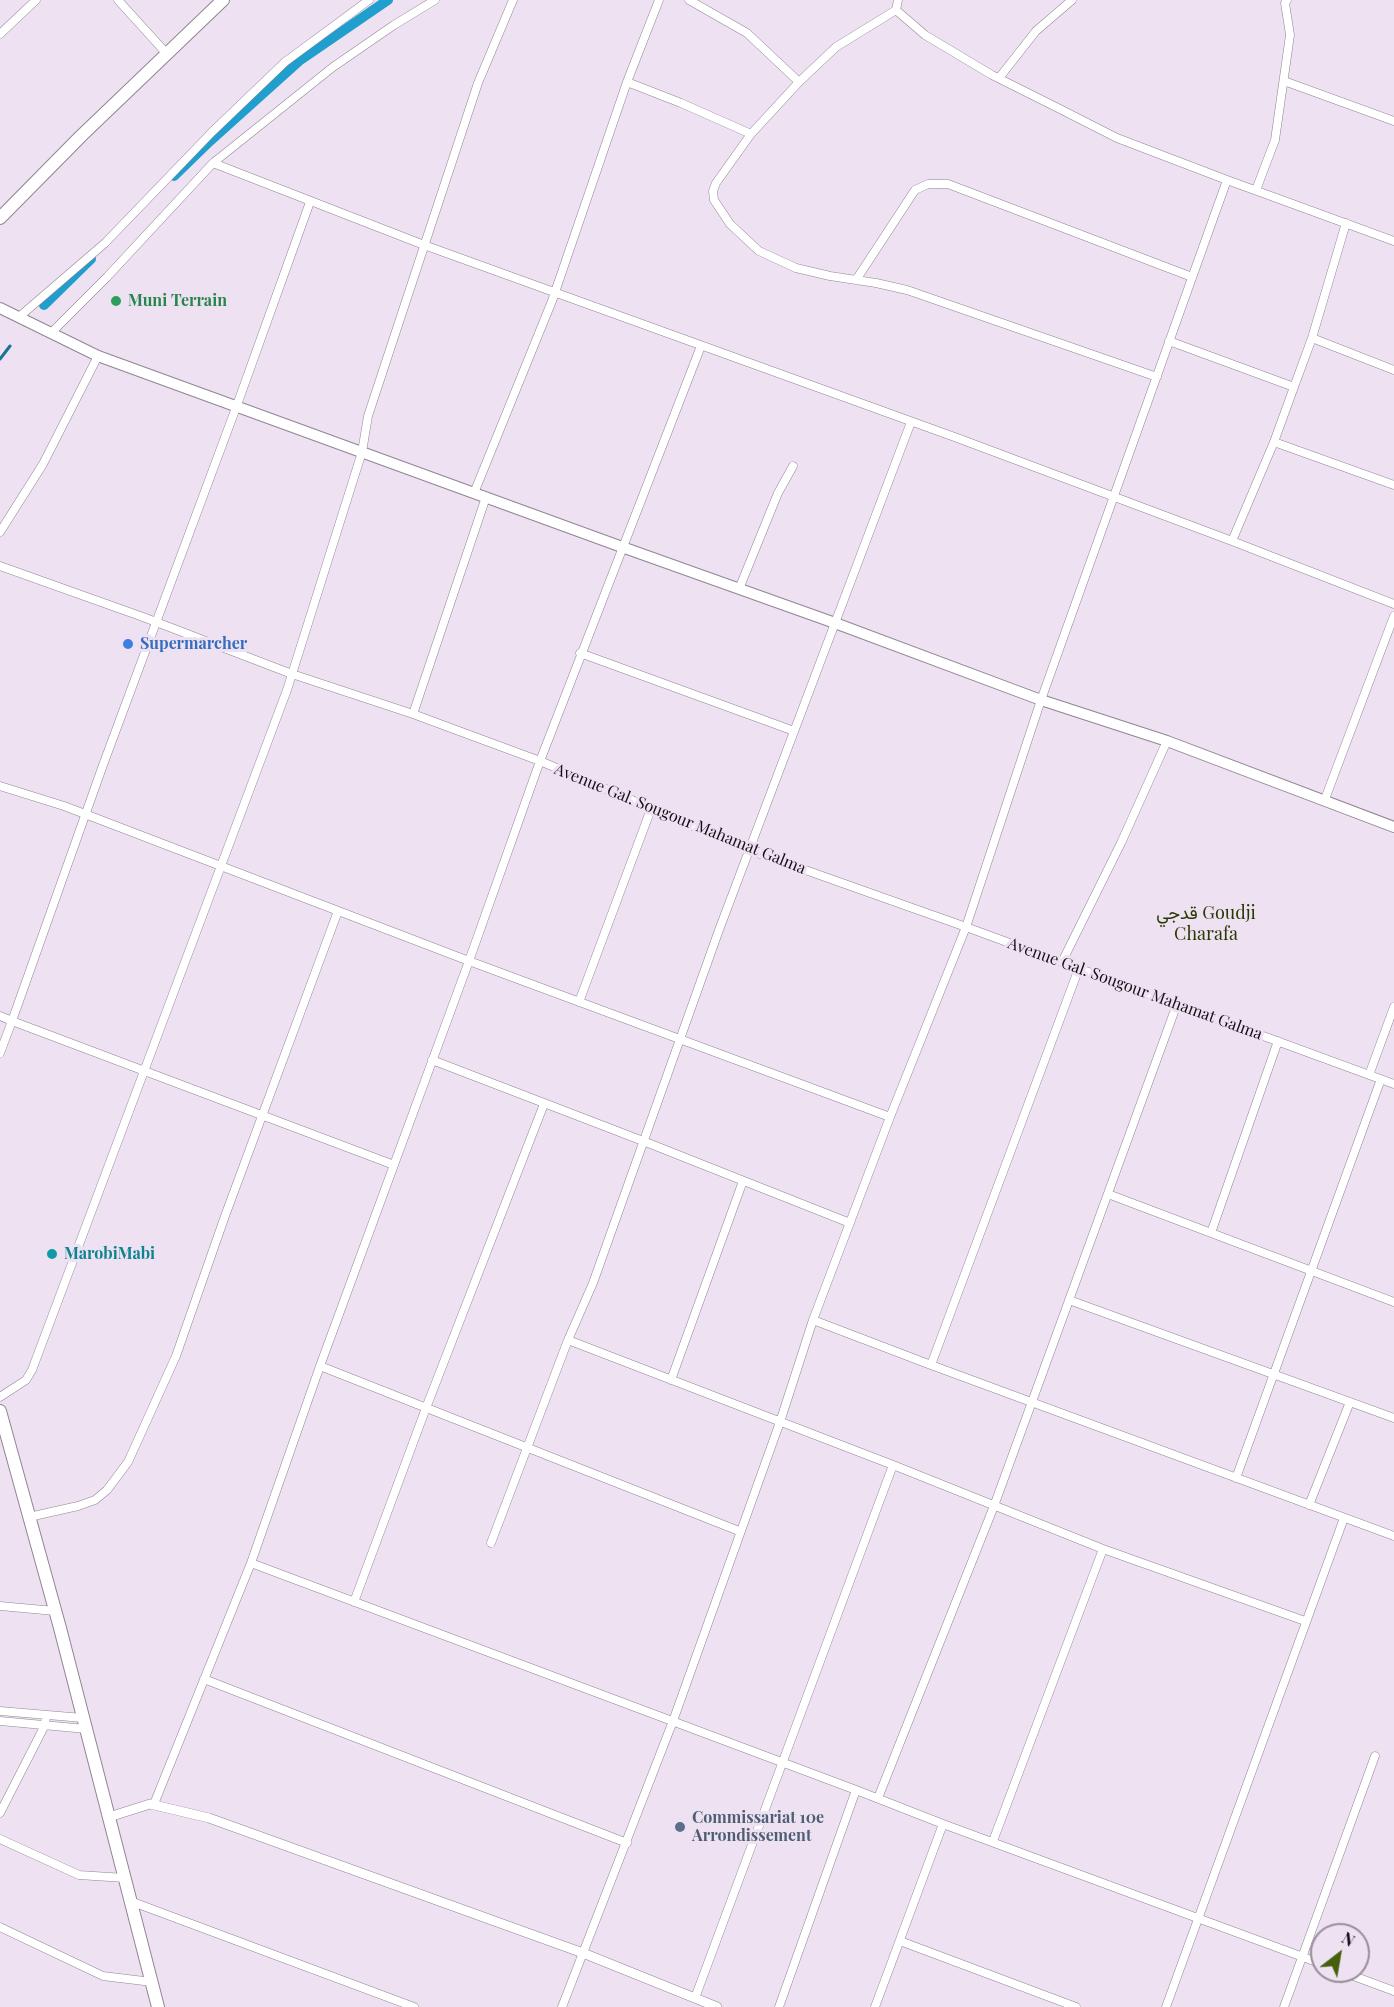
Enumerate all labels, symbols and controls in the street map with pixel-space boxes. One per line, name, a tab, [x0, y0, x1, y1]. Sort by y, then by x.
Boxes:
place label: Muni Terrain	[128, 291, 227, 311]
marker: Muni Terrain	[109, 294, 123, 308]
place label: Supermarcher	[140, 634, 247, 654]
marker: Supermarcher	[121, 637, 135, 651]
street label: Avenue Gal. Sougour Mahamat Galma	[551, 760, 809, 878]
district label: قدجي Goudji Charafa	[1156, 902, 1256, 944]
street label: Avenue Gal. Sougour Mahamat Galma	[1005, 934, 1265, 1044]
place label: MarobiMabi	[64, 1244, 155, 1264]
marker: MarobiMabi	[45, 1247, 59, 1261]
place label: Commissariat 10e Arrondissement	[692, 1808, 824, 1846]
marker: Commissariat 10e Arrondissement	[673, 1820, 687, 1834]
north arrow	[1310, 1923, 1370, 1983]
text: N	[1338, 1927, 1359, 1951]

